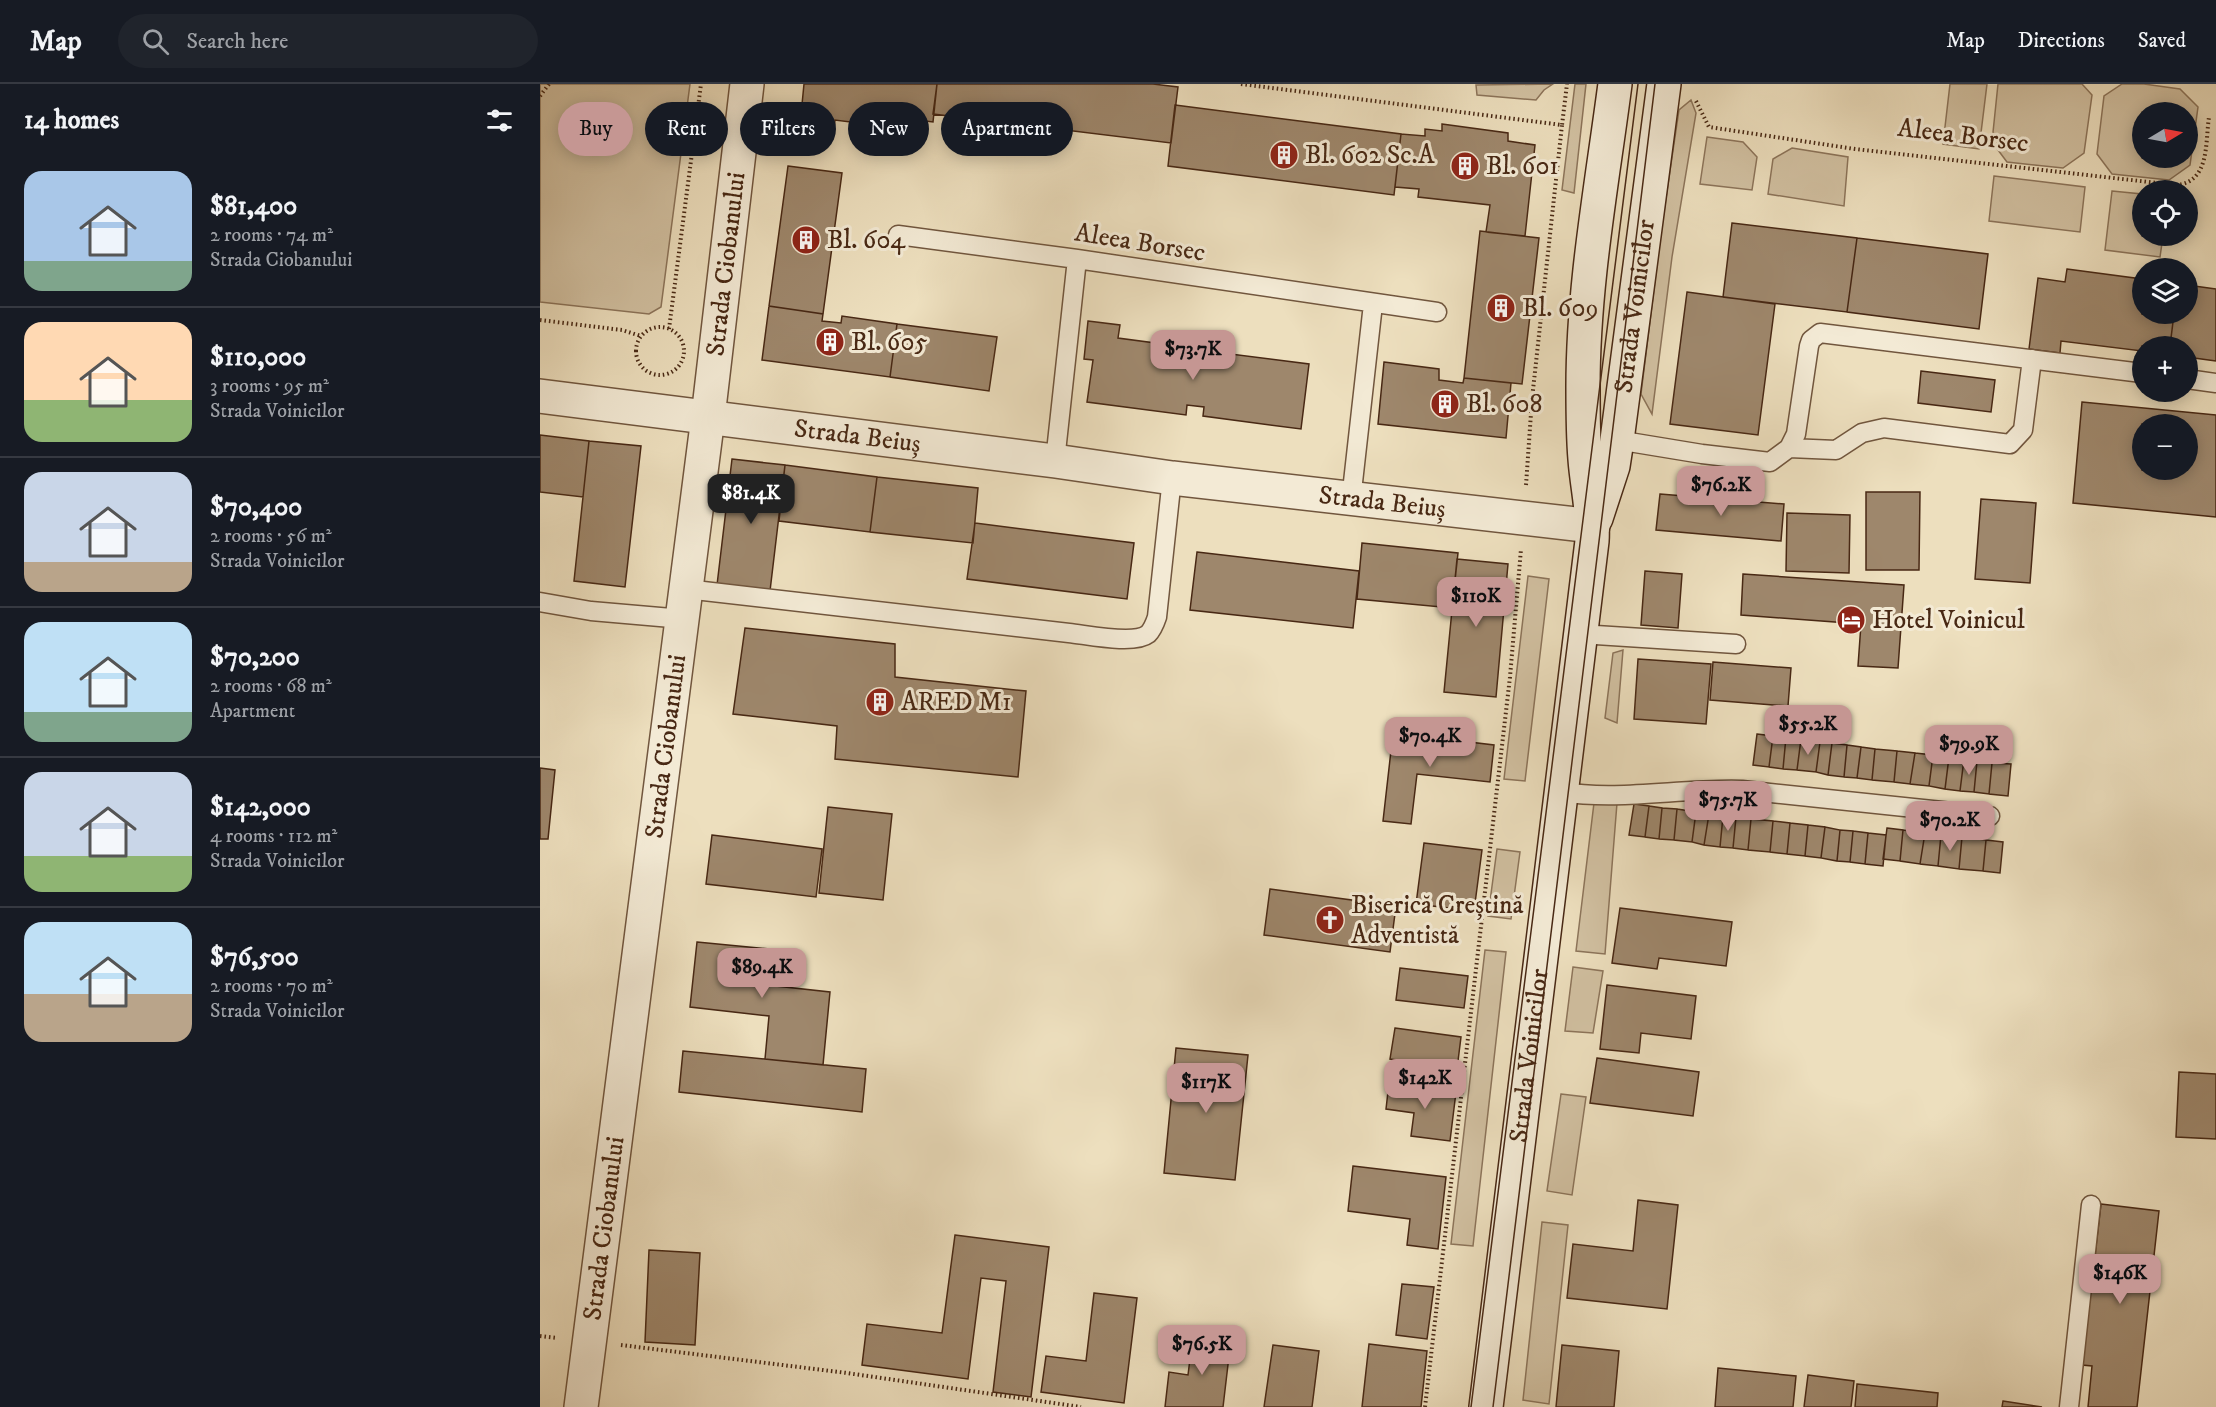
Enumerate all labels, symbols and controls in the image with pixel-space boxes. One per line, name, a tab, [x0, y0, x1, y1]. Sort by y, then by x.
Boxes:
search box	[118, 14, 538, 68]
text: Map	[30, 24, 82, 59]
icon: search	[139, 25, 172, 58]
text: Search here	[187, 28, 288, 55]
text: Map	[1946, 28, 1985, 54]
text: Directions	[2018, 28, 2105, 54]
text: Saved	[2138, 28, 2186, 54]
chip: Buy	[558, 102, 633, 156]
chip: Rent	[645, 102, 728, 156]
chip: Filters	[740, 102, 836, 156]
chip: New	[848, 102, 929, 156]
chip: Apartment	[941, 102, 1073, 156]
north arrow	[2132, 102, 2198, 168]
map controls	[2132, 102, 2198, 480]
text: 14 homes	[24, 104, 119, 137]
icon: filters	[483, 104, 516, 137]
street label: Aleea Borsec	[1896, 112, 2030, 160]
building icon: Bl. 602 Sc.A	[1268, 139, 1300, 171]
place label: Bl. 602 Sc.A	[1305, 139, 1435, 172]
building icon: Bl. 601	[1449, 150, 1481, 182]
place label: Bl. 601	[1486, 150, 1559, 183]
street label: Strada Ciobanului	[699, 170, 753, 358]
button: locate	[2132, 180, 2198, 246]
text: $81,400	[210, 190, 297, 223]
icon: home	[72, 195, 144, 267]
street label: Aleea Borsec	[1072, 216, 1208, 270]
street label: Strada Voinicilor	[1607, 217, 1663, 395]
text: 2 rooms · 74 m²	[210, 223, 333, 248]
building icon: Bl. 604	[790, 224, 822, 256]
place label: Bl. 604	[827, 224, 906, 257]
text: Strada Ciobanului	[210, 248, 352, 273]
button: layers	[2132, 258, 2198, 324]
building icon: Bl. 609	[1485, 292, 1517, 324]
place label: Bl. 609	[1522, 292, 1598, 325]
building icon: Bl. 605	[814, 326, 846, 358]
place label: Bl. 605	[851, 326, 927, 359]
pin: $73.7K	[1144, 330, 1242, 381]
button: +	[2132, 336, 2198, 402]
text: $73.7K	[1164, 337, 1222, 362]
text: $110,000	[210, 341, 306, 374]
icon: home	[72, 346, 144, 418]
text: 3 rooms · 95 m²	[210, 374, 329, 399]
building icon: Bl. 608	[1429, 388, 1461, 420]
place label: Bl. 608	[1466, 388, 1542, 421]
text: Strada Voinicilor	[210, 399, 344, 424]
street label: Strada Beiuș	[792, 412, 923, 460]
button: −	[2132, 414, 2198, 480]
pin: $76.2K	[1672, 466, 1770, 517]
text: $76.2K	[1691, 473, 1751, 498]
pin: $81.4K	[702, 474, 800, 525]
street label: Strada Beiuș	[1317, 478, 1447, 526]
text: $81.4K	[722, 481, 780, 506]
text: $70,400	[210, 491, 302, 524]
icon: home	[72, 496, 144, 568]
text: 2 rooms · 56 m²	[210, 524, 332, 549]
text: Strada Voinicilor	[210, 549, 344, 574]
pin: $110K	[1434, 577, 1518, 628]
text: $110K	[1451, 584, 1501, 609]
hotel icon: Hotel Voinicul	[1835, 604, 1867, 636]
place label: Hotel Voinicul	[1872, 604, 2025, 637]
text: $70,200	[210, 641, 300, 674]
icon: home	[72, 646, 144, 718]
street label: Strada Ciobanului	[638, 653, 694, 840]
text: 2 rooms · 68 m²	[210, 674, 332, 699]
building icon: ARED M1	[864, 686, 896, 718]
place label: ARED M1	[901, 686, 1012, 719]
text: Apartment	[210, 699, 295, 724]
pin: $55.2K	[1759, 705, 1857, 756]
text: $55.2K	[1779, 712, 1837, 737]
pin: $70.4K	[1381, 717, 1479, 768]
text: $70.4K	[1399, 724, 1461, 749]
pin: $79.9K	[1920, 725, 2018, 776]
text: $79.9K	[1939, 732, 1999, 757]
pin: $75.7K	[1679, 781, 1777, 832]
text: $75.7K	[1699, 788, 1757, 813]
text: $142,000	[210, 791, 311, 824]
icon: home	[72, 796, 144, 868]
pin: $70.2K	[1901, 801, 1999, 852]
text: $70.2K	[1920, 808, 1980, 833]
text: 4 rooms · 112 m²	[210, 824, 338, 849]
text: Strada Voinicilor	[210, 849, 344, 874]
place label: Biserică Creștină Adventistă	[1351, 889, 1524, 952]
church icon: Biserică Creștină Adventistă	[1314, 904, 1346, 936]
text: $76,500	[210, 941, 299, 974]
icon: home	[72, 946, 144, 1018]
pin: $89.4K	[713, 948, 811, 999]
text: $89.4K	[731, 955, 793, 980]
street label: Strada Voinicilor	[1502, 966, 1556, 1144]
text: 2 rooms · 70 m²	[210, 974, 333, 999]
text: Strada Voinicilor	[210, 999, 344, 1024]
pin: $142K	[1383, 1059, 1467, 1110]
pin: $117K	[1164, 1063, 1248, 1114]
text: $142K	[1398, 1066, 1452, 1091]
text: $117K	[1181, 1070, 1231, 1095]
street label: Strada Ciobanului	[576, 1135, 632, 1322]
pin: $146K	[2078, 1254, 2162, 1305]
text: $146K	[2093, 1261, 2147, 1286]
pin: $76.5K	[1153, 1325, 1251, 1376]
text: $76.5K	[1172, 1332, 1232, 1357]

